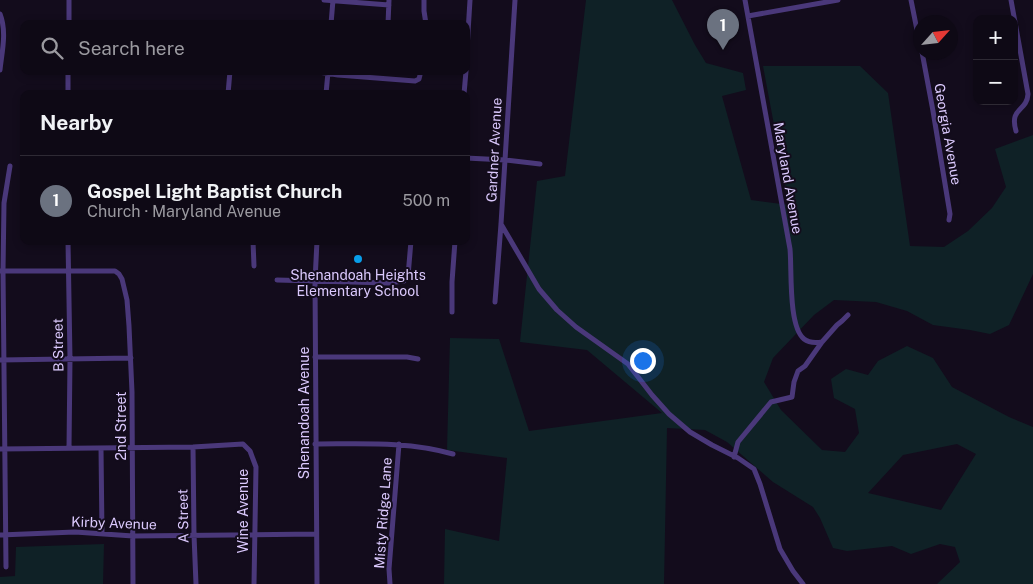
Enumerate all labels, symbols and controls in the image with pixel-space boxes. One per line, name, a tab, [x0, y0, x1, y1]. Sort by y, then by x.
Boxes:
pin: 1	[707, 9, 739, 50]
north arrow	[913, 15, 958, 60]
map controls	[973, 15, 1018, 105]
button: +	[973, 15, 1018, 60]
search box	[20, 20, 470, 75]
icon: search	[38, 34, 66, 62]
text: Search here	[78, 37, 185, 59]
button: −	[973, 60, 1018, 105]
street label: Georgia Avenue	[931, 82, 965, 186]
street label: Gardner Avenue	[483, 97, 505, 203]
text: Nearby	[40, 110, 113, 135]
street label: Maryland Avenue	[770, 121, 806, 235]
text: Gospel Light Baptist Church	[87, 180, 342, 202]
text: 1	[53, 191, 59, 210]
text: 500 m	[403, 191, 450, 210]
text: Church · Maryland Avenue	[87, 202, 281, 221]
marker: Shenandoah Heights Elementary School	[352, 253, 364, 265]
place label: Shenandoah Heights Elementary School	[290, 267, 426, 299]
street label: B Street	[50, 318, 66, 372]
street label: Shenandoah Avenue	[296, 347, 312, 479]
your location	[630, 348, 656, 374]
street label: 2nd Street	[113, 391, 129, 461]
street label: Misty Ridge Lane	[371, 457, 395, 569]
street label: Wine Avenue	[235, 469, 251, 553]
street label: A Street	[175, 489, 191, 543]
street label: Kirby Avenue	[71, 514, 157, 532]

